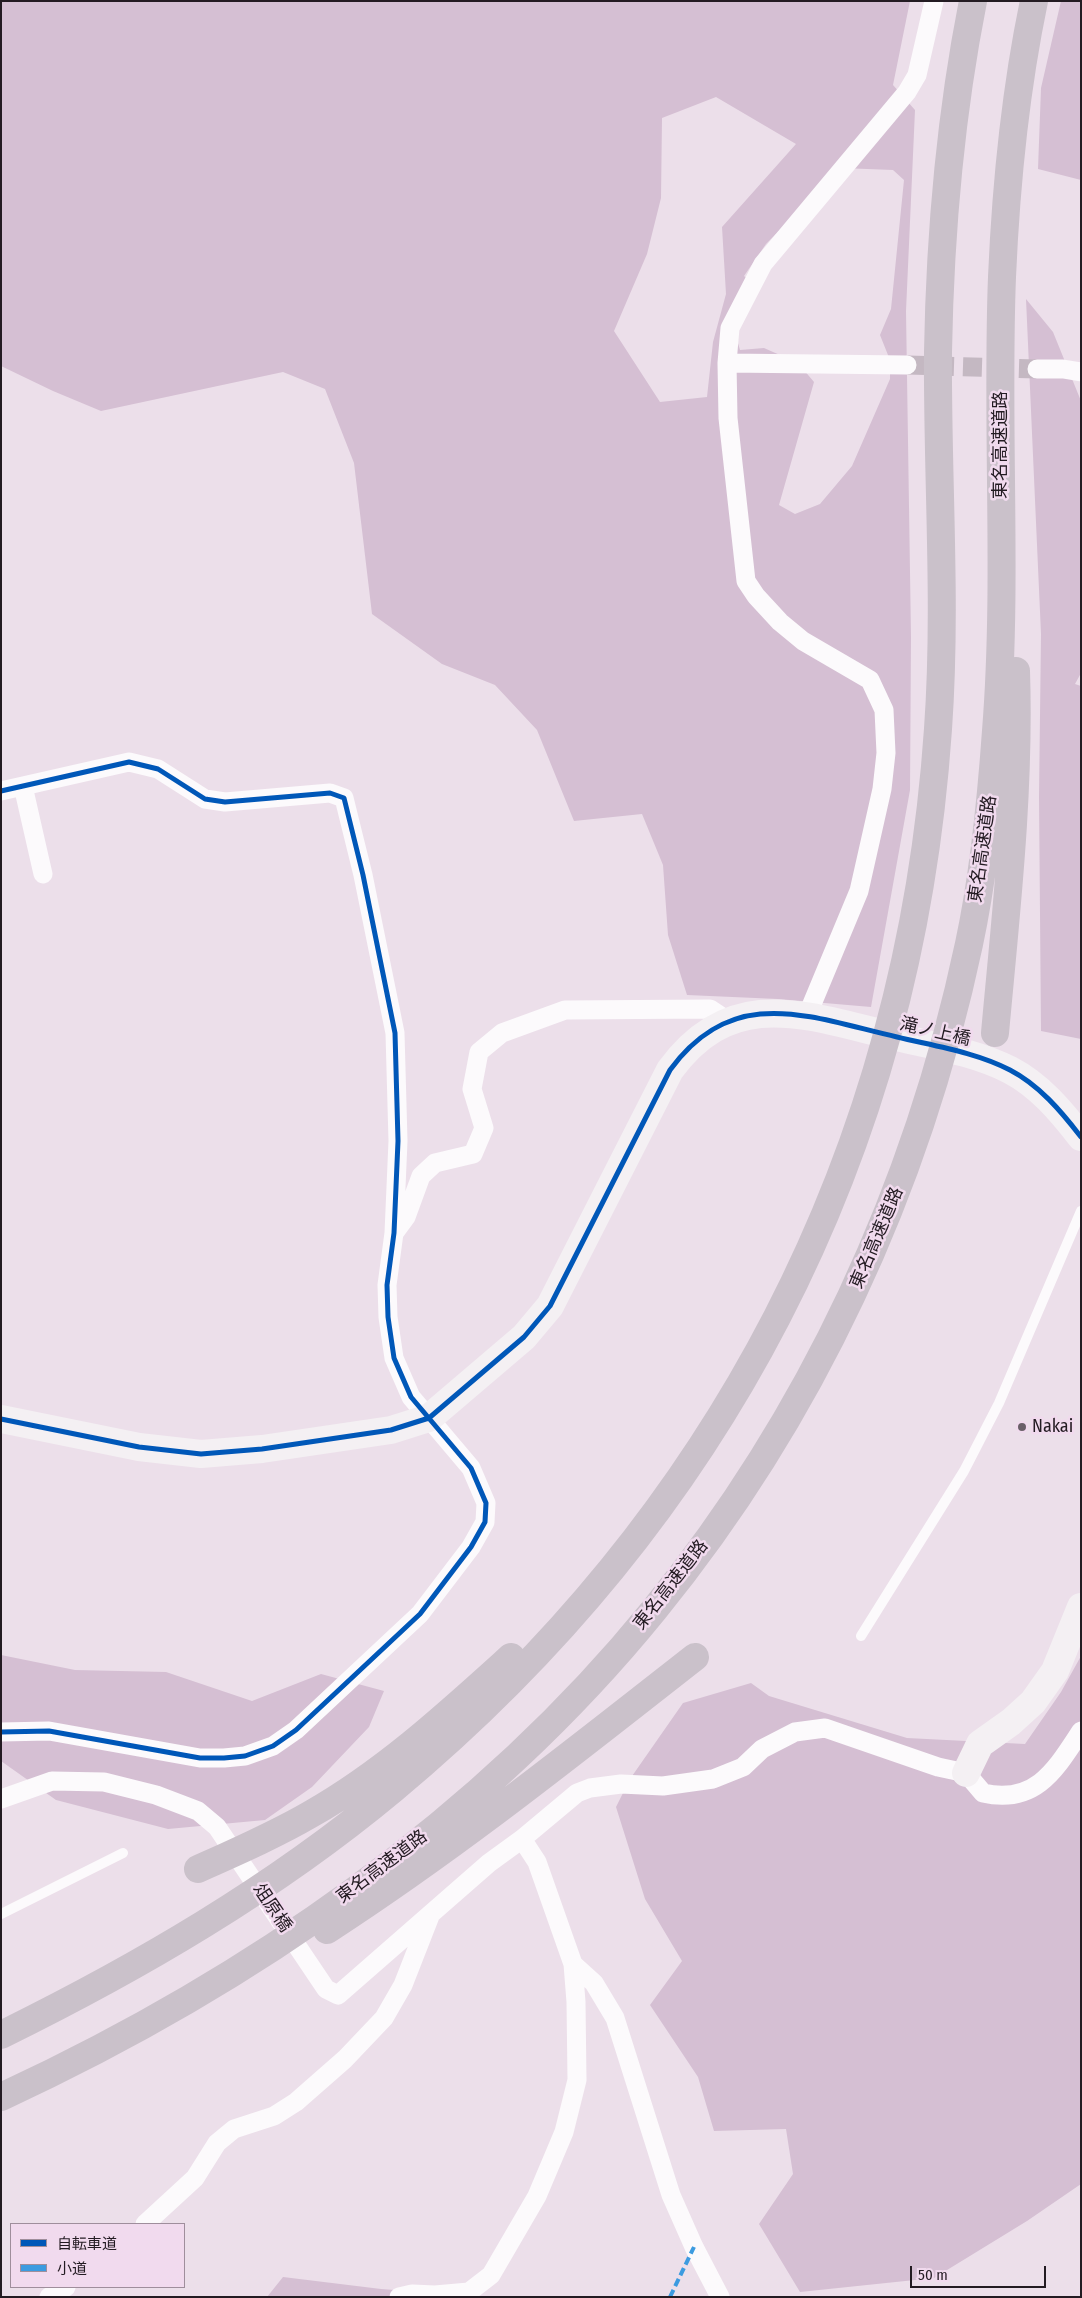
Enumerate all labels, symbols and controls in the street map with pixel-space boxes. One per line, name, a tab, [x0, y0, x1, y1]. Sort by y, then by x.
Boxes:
street label: 東名高速道路	[990, 391, 1012, 499]
street label: 東名高速道路	[965, 794, 1001, 904]
street label: 滝ノ上橋	[897, 1013, 973, 1051]
street label: 東名高速道路	[846, 1184, 908, 1292]
place label: Nakai	[1032, 1416, 1073, 1438]
marker: Nakai	[1016, 1421, 1028, 1433]
street label: 東名高速道路	[629, 1536, 713, 1634]
street label: 東名高速道路	[332, 1826, 432, 1908]
street label: 俎原橋	[248, 1880, 296, 1936]
legend	[10, 2223, 185, 2288]
text: 自転車道	[57, 2235, 117, 2253]
scale bar	[912, 2256, 1048, 2288]
text: 小道	[57, 2260, 87, 2278]
text: 50 m	[918, 2266, 948, 2284]

